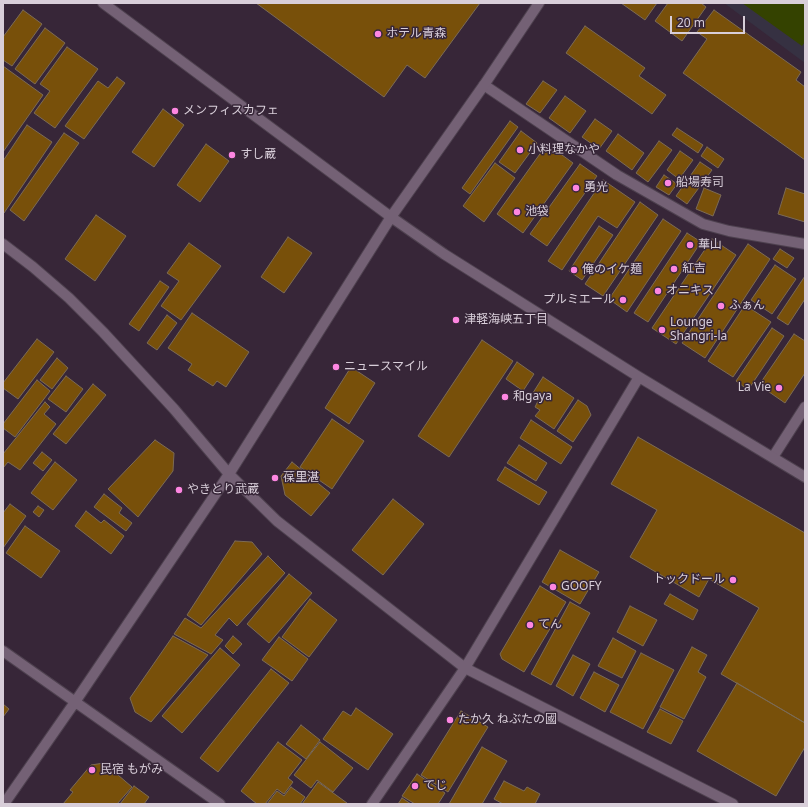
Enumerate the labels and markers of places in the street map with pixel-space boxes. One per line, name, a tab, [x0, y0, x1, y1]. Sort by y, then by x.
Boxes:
place label: ホテル青森	[386, 27, 446, 41]
marker: ホテル青森	[373, 29, 383, 39]
place label: メンフィスカフェ	[183, 104, 279, 118]
marker: メンフィスカフェ	[170, 106, 180, 116]
place label: 小料理なかや	[528, 143, 600, 157]
marker: 小料理なかや	[515, 145, 525, 155]
place label: すし蔵	[240, 148, 276, 162]
marker: すし蔵	[227, 150, 237, 160]
place label: 船場寿司	[676, 176, 724, 190]
marker: 船場寿司	[663, 178, 673, 188]
place label: 勇光	[584, 181, 608, 195]
marker: 勇光	[571, 183, 581, 193]
place label: 池袋	[525, 205, 549, 219]
marker: 池袋	[512, 207, 522, 217]
place label: 華山	[698, 238, 722, 252]
marker: 華山	[685, 240, 695, 250]
place label: 紅吉	[682, 262, 706, 276]
place label: 俺のイケ麺	[582, 263, 642, 277]
marker: 紅吉	[669, 264, 679, 274]
marker: 俺のイケ麺	[569, 265, 579, 275]
place label: オニキス	[666, 284, 714, 298]
marker: オニキス	[653, 286, 663, 296]
place label: プルミエール	[543, 293, 615, 307]
marker: プルミエール	[618, 295, 628, 305]
place label: ふぁん	[729, 299, 765, 313]
marker: ふぁん	[716, 301, 726, 311]
place label: 津軽海峡五丁目	[464, 313, 548, 327]
marker: 津軽海峡五丁目	[451, 315, 461, 325]
place label: Lounge Shangri-la	[670, 316, 727, 344]
marker: Lounge Shangri-la	[657, 325, 667, 335]
place label: ニュースマイル	[344, 360, 428, 374]
marker: ニュースマイル	[331, 362, 341, 372]
place label: La Vie	[738, 381, 771, 395]
marker: La Vie	[774, 383, 784, 393]
place label: 和gaya	[513, 390, 552, 404]
marker: 和gaya	[500, 392, 510, 402]
place label: 葆里湛	[283, 471, 319, 485]
marker: 葆里湛	[270, 473, 280, 483]
place label: やきとり武蔵	[187, 483, 259, 497]
marker: やきとり武蔵	[174, 485, 184, 495]
place label: トックドール	[653, 573, 725, 587]
marker: トックドール	[728, 575, 738, 585]
place label: GOOFY	[561, 580, 601, 594]
marker: GOOFY	[548, 582, 558, 592]
place label: てん	[538, 618, 562, 632]
marker: てん	[525, 620, 535, 630]
place label: たか久 ねぶたの國	[458, 713, 557, 727]
marker: たか久 ねぶたの國	[445, 715, 455, 725]
place label: 民宿 もがみ	[100, 763, 163, 777]
marker: 民宿 もがみ	[87, 765, 97, 775]
place label: てじ	[423, 779, 447, 793]
marker: てじ	[410, 781, 420, 791]

